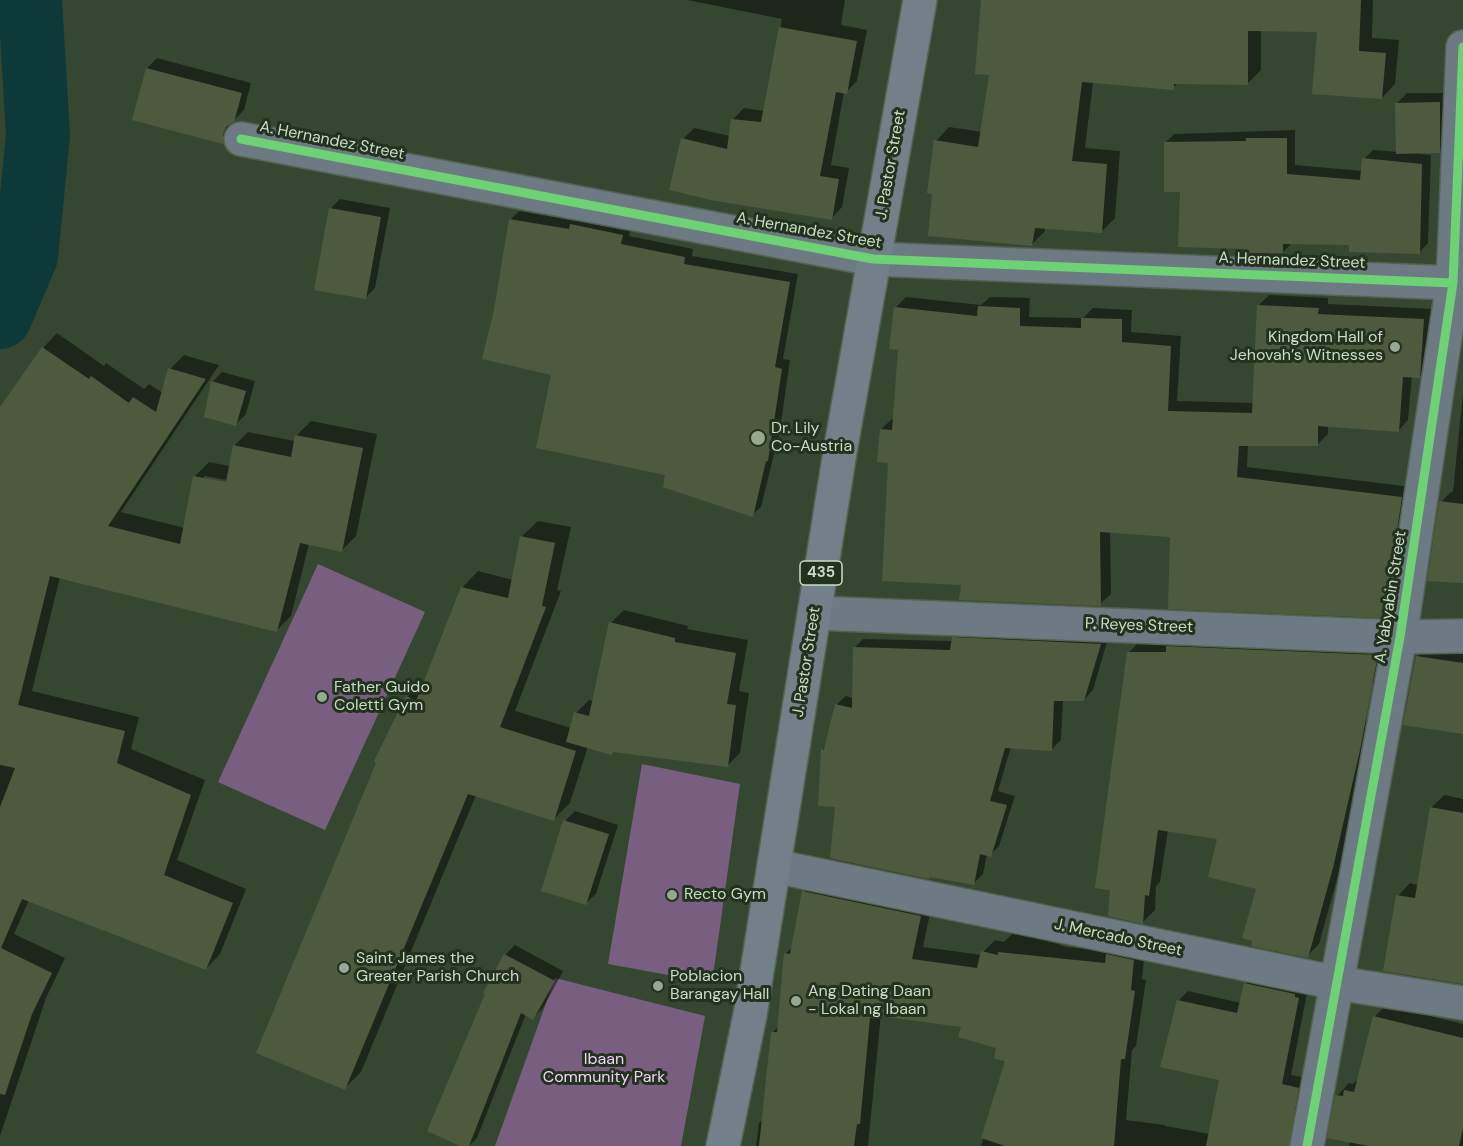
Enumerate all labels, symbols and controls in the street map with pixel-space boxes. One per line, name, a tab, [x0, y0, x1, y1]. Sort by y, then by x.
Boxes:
street label: J. Pastor Street	[872, 108, 910, 222]
street label: A. Hernandez Street	[258, 118, 406, 164]
street label: A. Hernandez Street	[735, 209, 883, 253]
street label: A. Hernandez Street	[1218, 249, 1366, 273]
place label: Kingdom Hall of Jehovah’s Witnesses	[1230, 328, 1383, 366]
marker: Kingdom Hall of Jehovah’s Witnesses	[1388, 340, 1402, 354]
place label: Dr. Lily Co-Austria	[771, 419, 852, 457]
marker: Dr. Lily Co-Austria	[749, 429, 767, 447]
street label: A. Yabyabin Street	[1371, 529, 1411, 665]
road number: 435	[800, 561, 842, 585]
street label: J. Pastor Street	[789, 605, 825, 719]
street label: P. Reyes Street	[1085, 615, 1193, 637]
place label: Father Guido Coletti Gym	[334, 678, 430, 716]
marker: Father Guido Coletti Gym	[315, 690, 329, 704]
place label: Recto Gym	[684, 885, 766, 905]
marker: Recto Gym	[665, 888, 679, 902]
street label: J. Mercado Street	[1052, 915, 1184, 961]
place label: Saint James the Greater Parish Church	[356, 949, 519, 987]
marker: Saint James the Greater Parish Church	[337, 961, 351, 975]
place label: Poblacion Barangay Hall	[670, 967, 769, 1005]
marker: Poblacion Barangay Hall	[651, 979, 665, 993]
place label: Ang Dating Daan - Lokal ng Ibaan	[808, 982, 931, 1020]
marker: Ang Dating Daan - Lokal ng Ibaan	[789, 994, 803, 1008]
park label: Ibaan Community Park	[543, 1050, 665, 1088]

